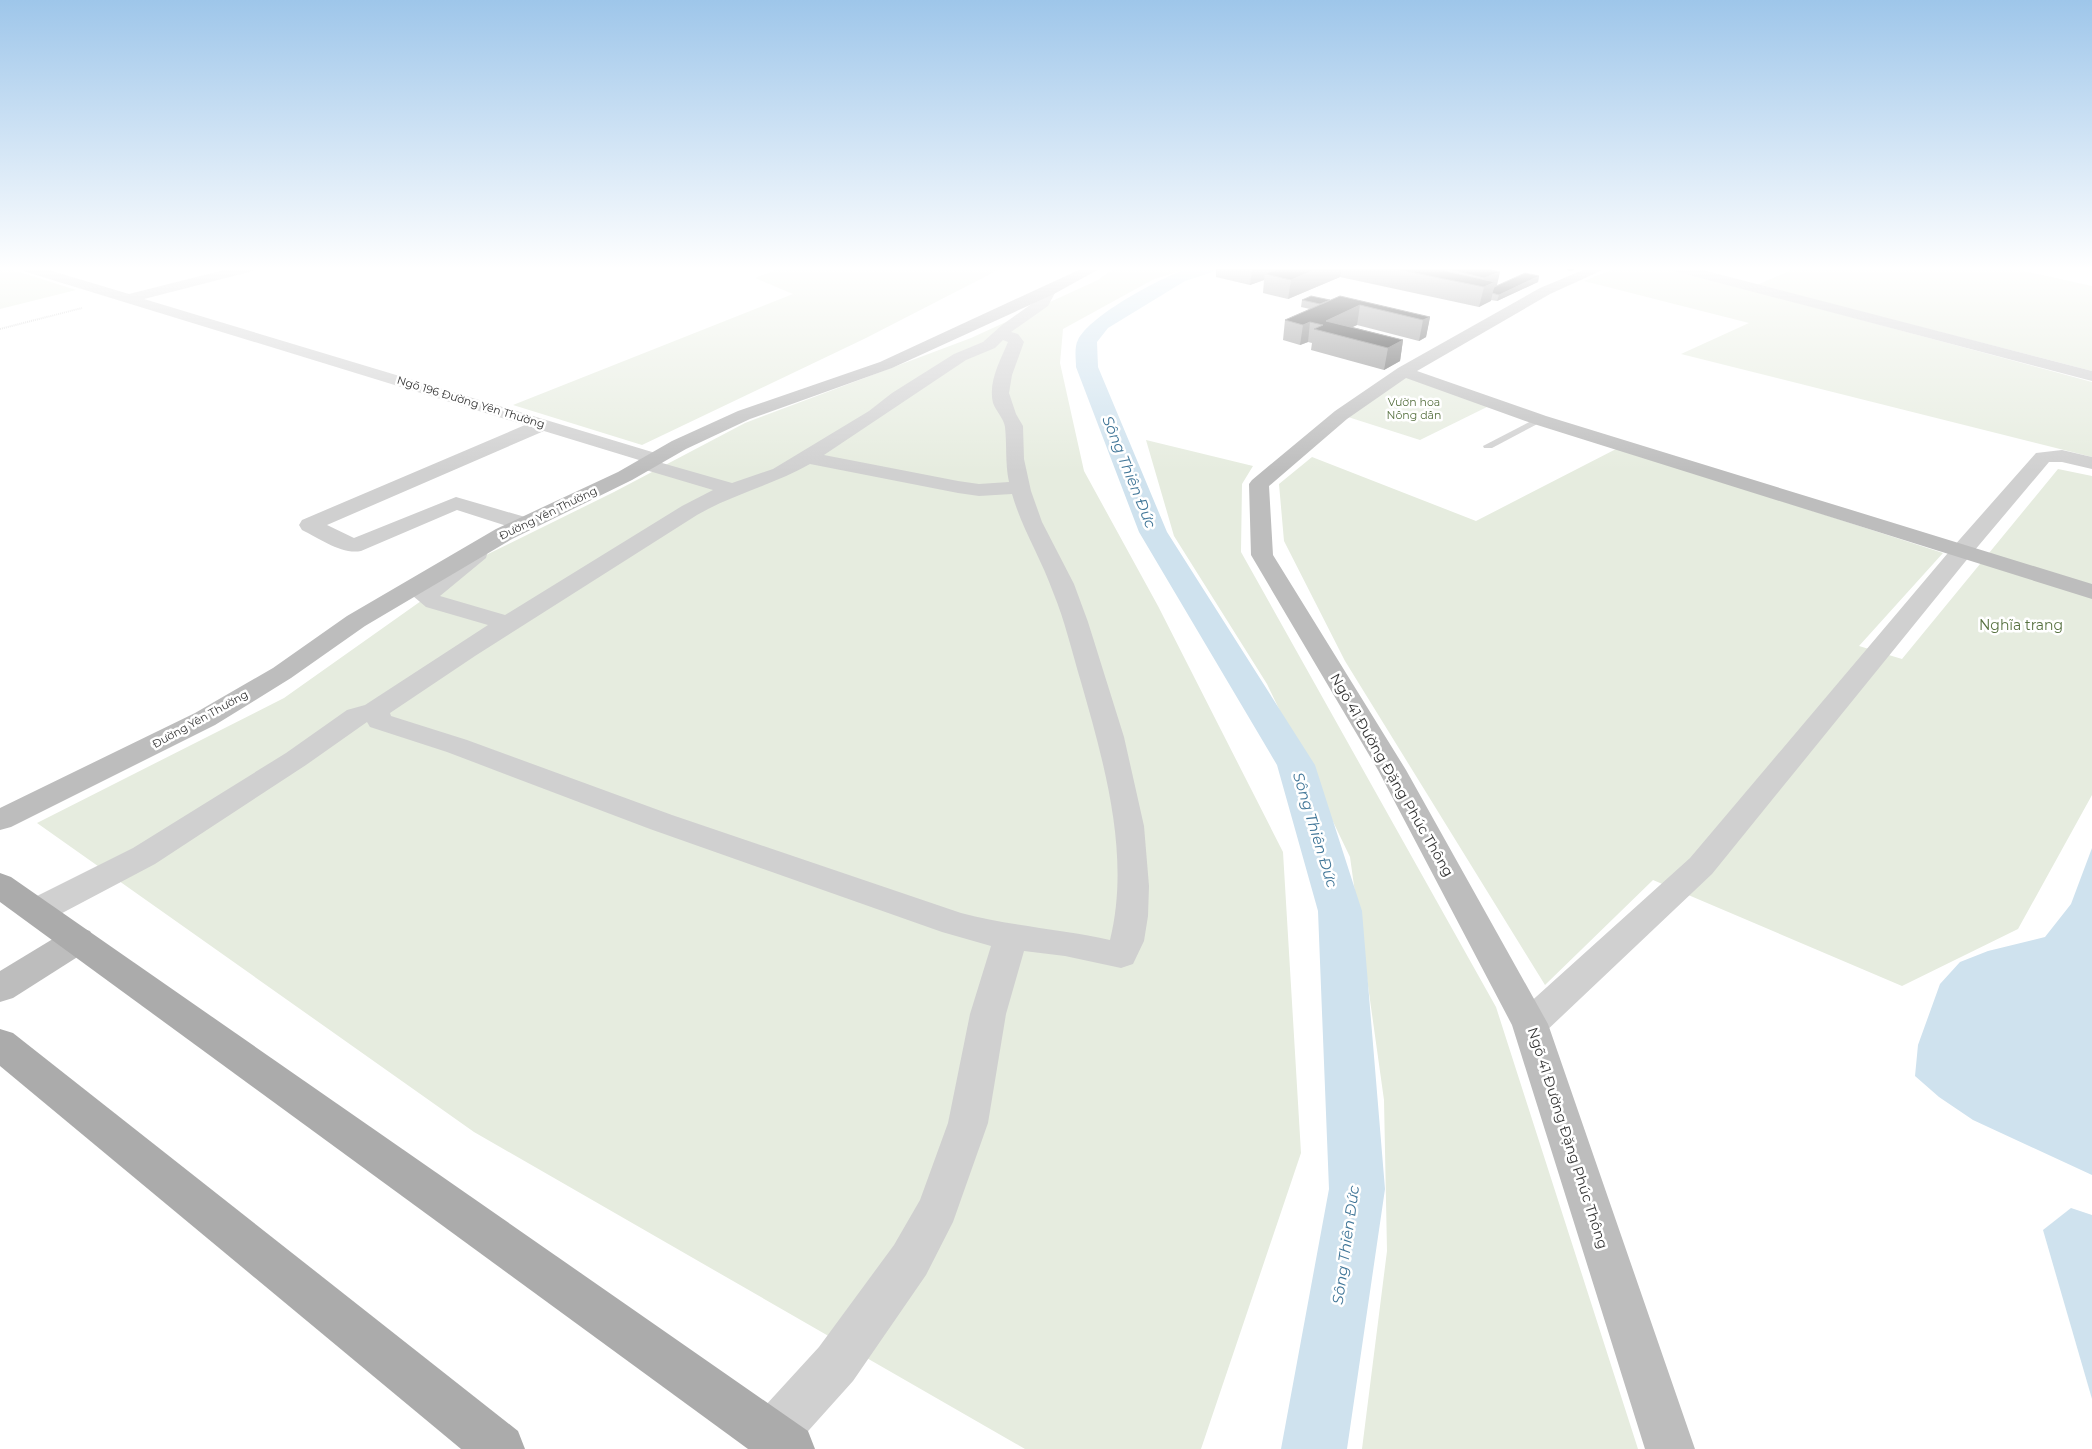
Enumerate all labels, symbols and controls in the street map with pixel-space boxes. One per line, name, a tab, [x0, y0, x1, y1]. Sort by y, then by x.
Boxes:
street label: Ngõ 196 Đường Yên Thường	[395, 373, 547, 431]
park label: Vườn hoa Nông dân	[1386, 395, 1442, 422]
water label: Sông Thiên Đức	[1098, 413, 1161, 531]
street label: Đường Yên Thường	[497, 483, 599, 543]
park label: Nghĩa trang	[1979, 616, 2063, 634]
street label: Ngõ 41 Đường Đặng Phúc Thông	[1326, 670, 1458, 880]
street label: Đường Yên Thường	[150, 687, 250, 751]
water label: Sông Thiên Đức	[1289, 770, 1342, 890]
street label: Ngõ 41 Đường Đặng Phúc Thông	[1524, 1025, 1612, 1251]
water label: Sông Thiên Đức	[1328, 1184, 1363, 1306]

